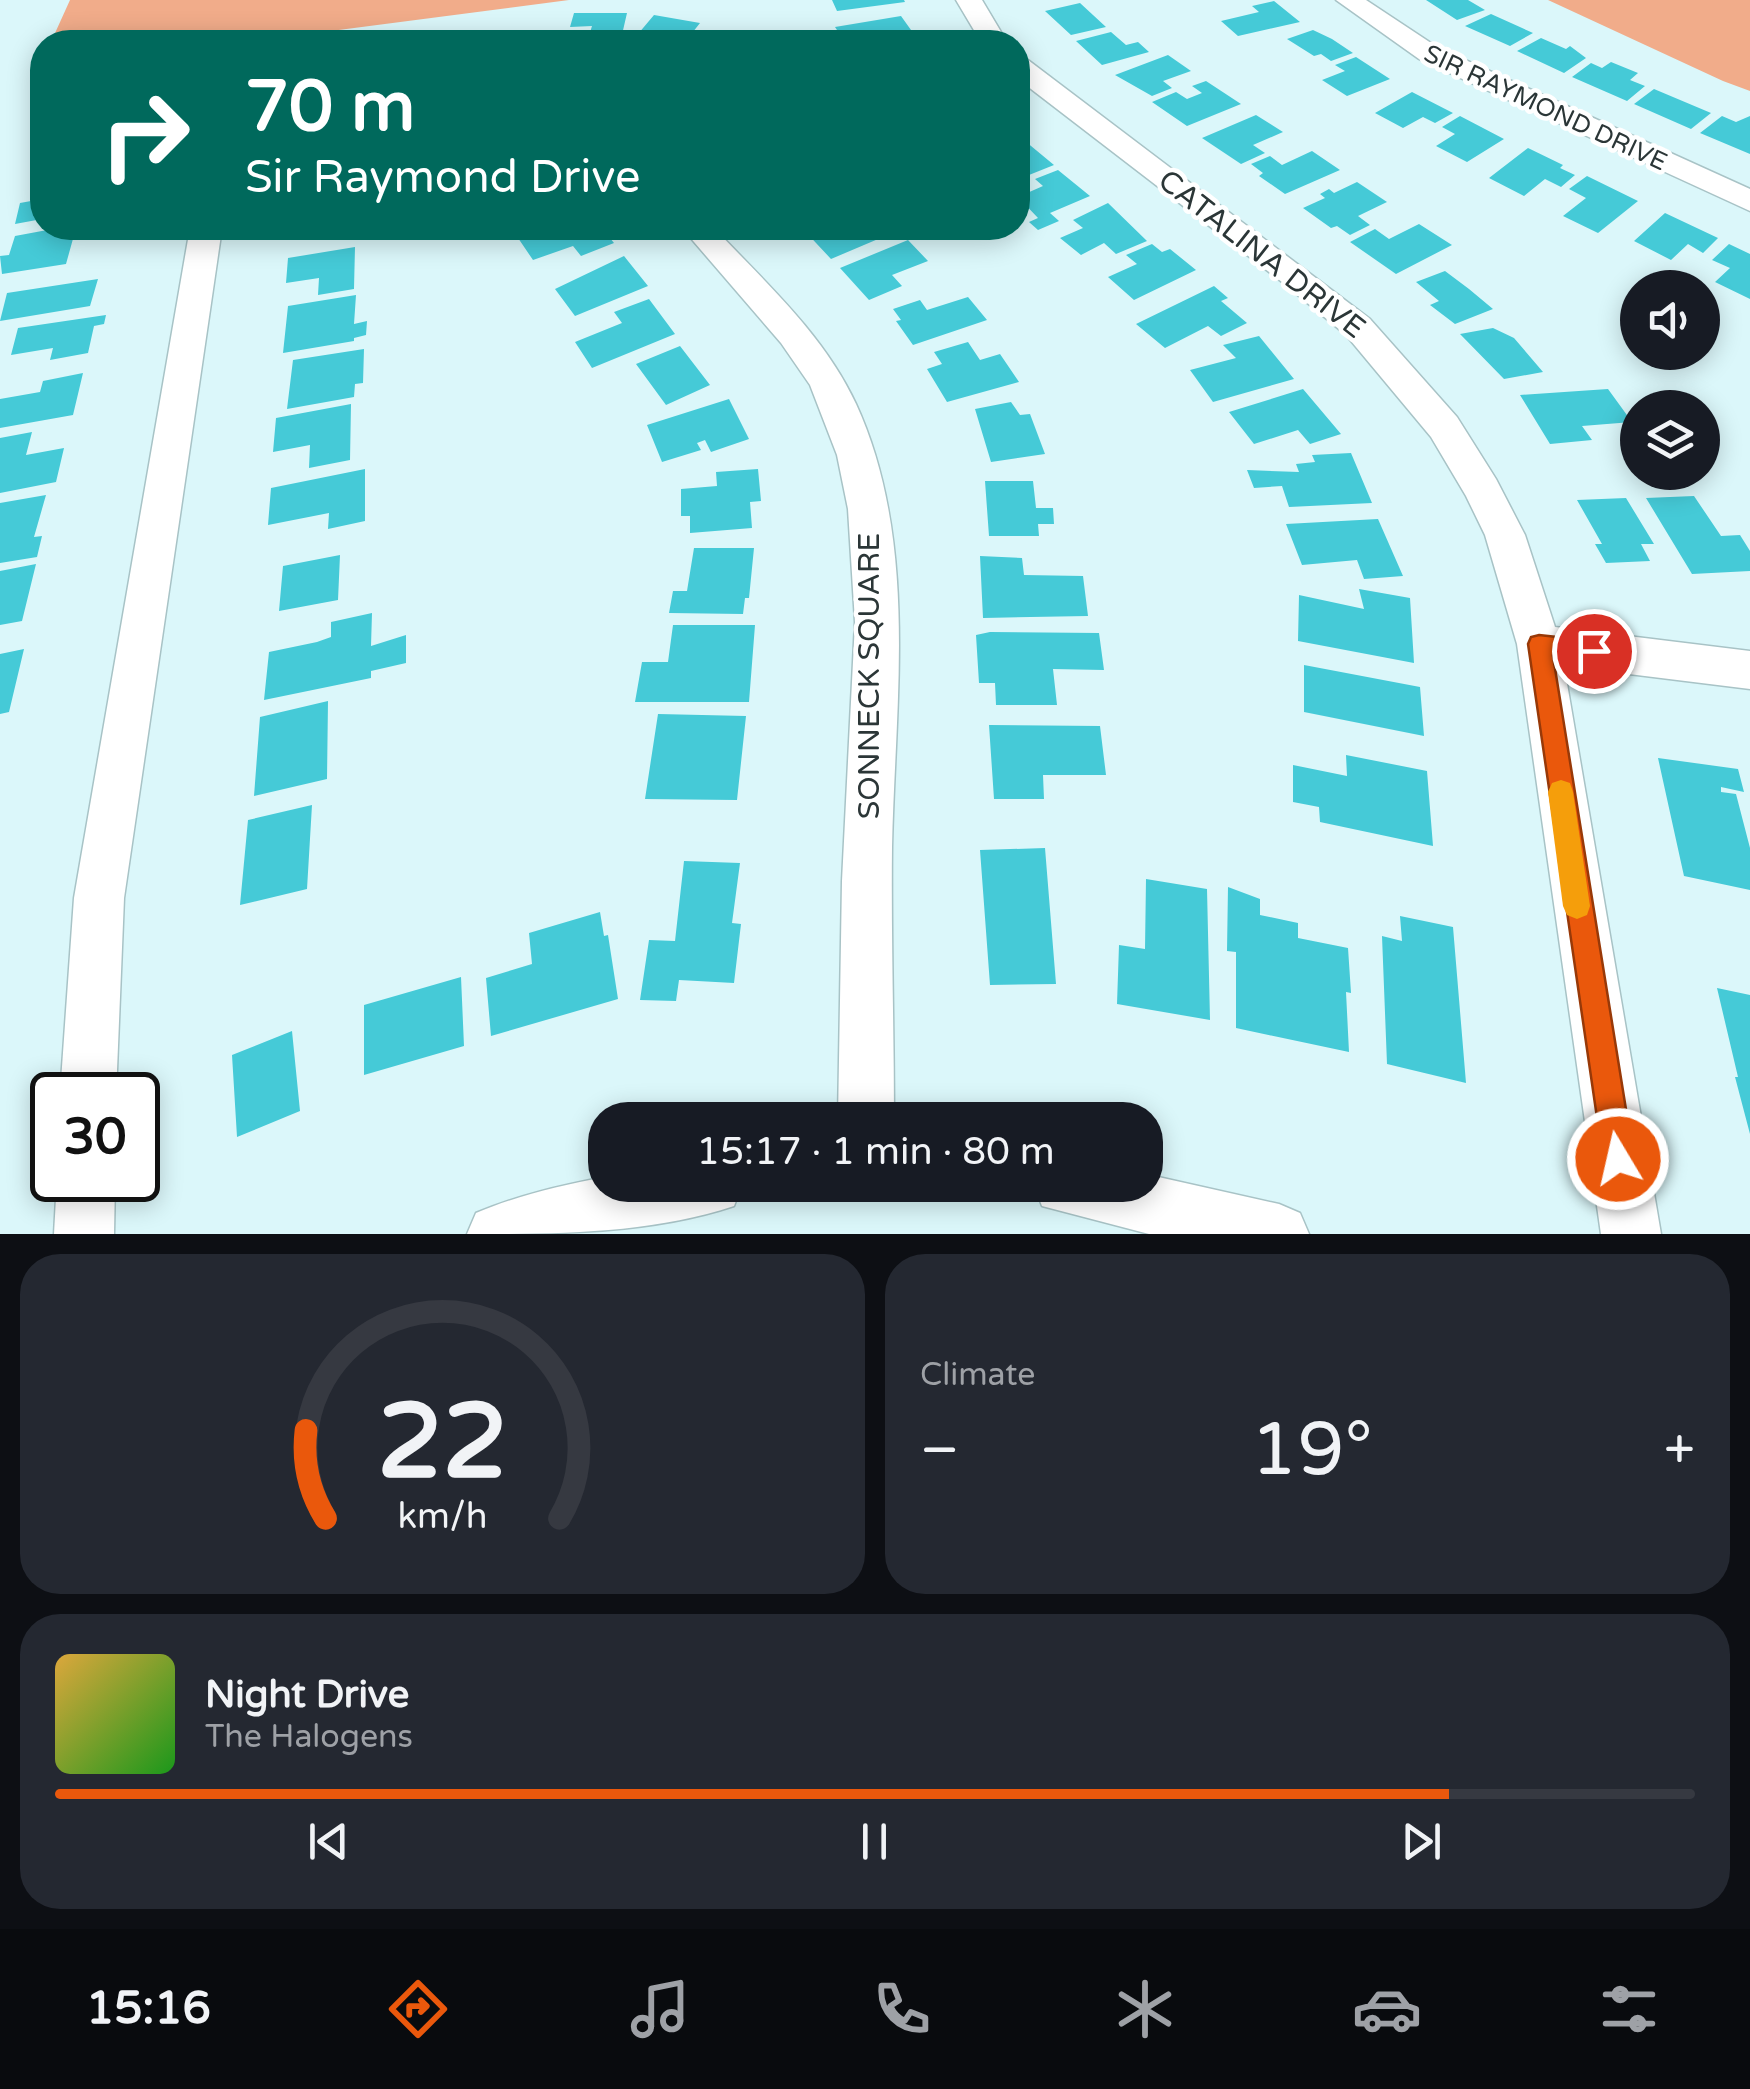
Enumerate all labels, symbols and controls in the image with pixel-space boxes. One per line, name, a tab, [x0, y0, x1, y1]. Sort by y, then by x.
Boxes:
street label: SIR RAYMOND DRIVE	[1419, 38, 1672, 177]
text: 70 m	[245, 66, 415, 150]
icon: right	[80, 70, 210, 200]
text: Sir Raymond Drive	[245, 151, 641, 205]
street label: CATALINA DRIVE	[1151, 162, 1373, 347]
map controls	[1620, 270, 1720, 490]
button: sound	[1620, 270, 1720, 370]
button: layers	[1620, 390, 1720, 490]
street label: SONNECK SQUARE	[851, 533, 888, 819]
pin	[1552, 609, 1637, 694]
icon: arrive	[1567, 624, 1622, 679]
speed limit sign: 30	[30, 1072, 160, 1202]
position arrow	[1566, 1107, 1670, 1211]
text: 15:17 · 1 min · 80 m	[696, 1129, 1055, 1175]
text: Climate	[920, 1356, 1035, 1394]
text: 22	[377, 1381, 508, 1506]
text: 19°	[1250, 1405, 1373, 1495]
text: −	[920, 1418, 959, 1484]
text: +	[1664, 1418, 1695, 1484]
text: km/h	[398, 1495, 487, 1538]
text: Night Drive	[205, 1672, 409, 1718]
text: The Halogens	[205, 1718, 413, 1756]
icon: previous	[301, 1814, 356, 1869]
icon: pause	[847, 1814, 902, 1869]
icon: next	[1394, 1814, 1449, 1869]
icon: directions	[383, 1974, 453, 2044]
icon: music	[625, 1974, 695, 2044]
icon: phone	[867, 1974, 937, 2044]
icon: climate	[1110, 1974, 1180, 2044]
icon: car	[1352, 1974, 1422, 2044]
icon: filters	[1594, 1974, 1664, 2044]
text: 15:16	[86, 1982, 211, 2036]

